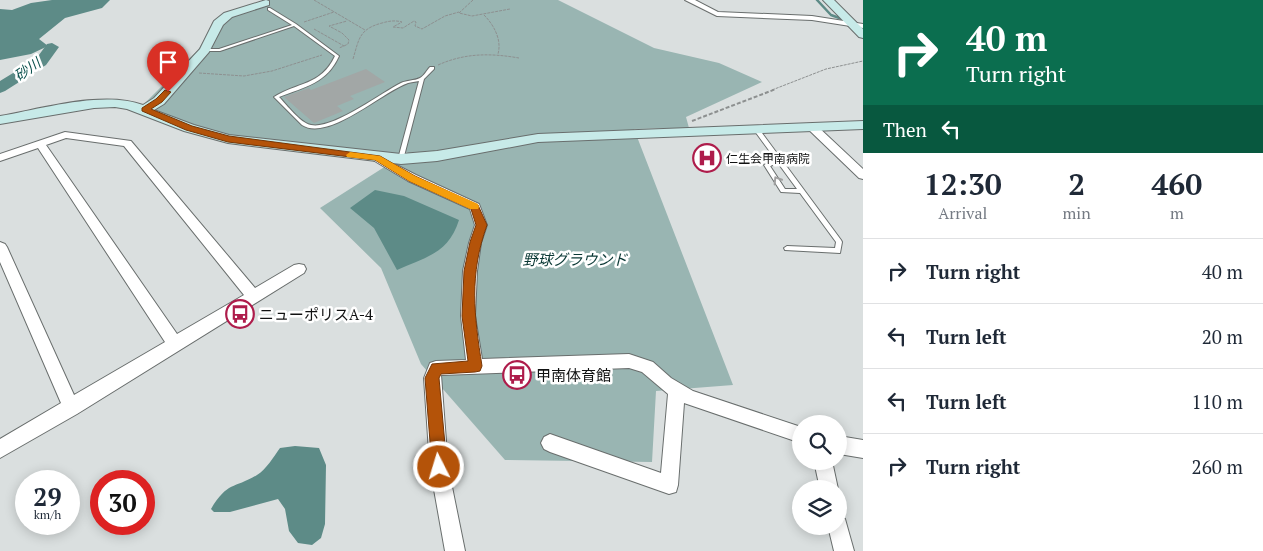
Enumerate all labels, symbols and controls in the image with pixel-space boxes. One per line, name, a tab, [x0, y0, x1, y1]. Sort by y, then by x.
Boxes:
text: 40 m	[966, 15, 1047, 61]
icon: right	[883, 20, 948, 85]
pin	[147, 41, 189, 92]
icon: arrive	[154, 48, 182, 76]
water label: 砂川	[10, 52, 46, 85]
text: Turn right	[966, 59, 1066, 88]
icon: left	[937, 115, 965, 143]
text: Then	[883, 117, 927, 142]
hospital icon: 仁生会甲南病院	[692, 143, 722, 173]
place label: 仁生会甲南病院	[726, 151, 810, 166]
text: 12:30	[924, 164, 1002, 204]
text: 2	[1068, 164, 1085, 204]
text: 460	[1151, 164, 1202, 204]
one-way arrow	[773, 177, 783, 186]
text: Arrival	[938, 202, 987, 224]
text: min	[1063, 202, 1091, 224]
text: m	[1170, 202, 1184, 224]
park label: 野球グラウンド	[522, 249, 628, 269]
icon: right	[883, 257, 911, 285]
text: Turn right	[926, 259, 1020, 284]
text: 40 m	[1202, 259, 1243, 284]
bus stop icon: ニューポリスA-4	[225, 299, 255, 329]
place label: ニューポリスA-4	[259, 304, 373, 324]
icon: left	[883, 322, 911, 350]
text: Turn left	[926, 324, 1007, 349]
text: 20 m	[1202, 324, 1243, 349]
bus stop icon: 甲南体育館	[502, 360, 532, 390]
place label: 甲南体育館	[536, 365, 611, 385]
icon: left	[883, 387, 911, 415]
text: Turn left	[926, 389, 1007, 414]
text: 110 m	[1192, 389, 1243, 414]
map controls	[792, 415, 847, 535]
button: search	[792, 415, 847, 470]
position arrow	[412, 440, 464, 492]
icon: right	[883, 452, 911, 480]
text: Turn right	[926, 454, 1020, 479]
text: 260 m	[1192, 454, 1243, 479]
speed limit sign: 30	[90, 470, 155, 535]
text: 29	[33, 480, 62, 513]
button: layers	[792, 480, 847, 535]
text: km/h	[34, 507, 61, 522]

